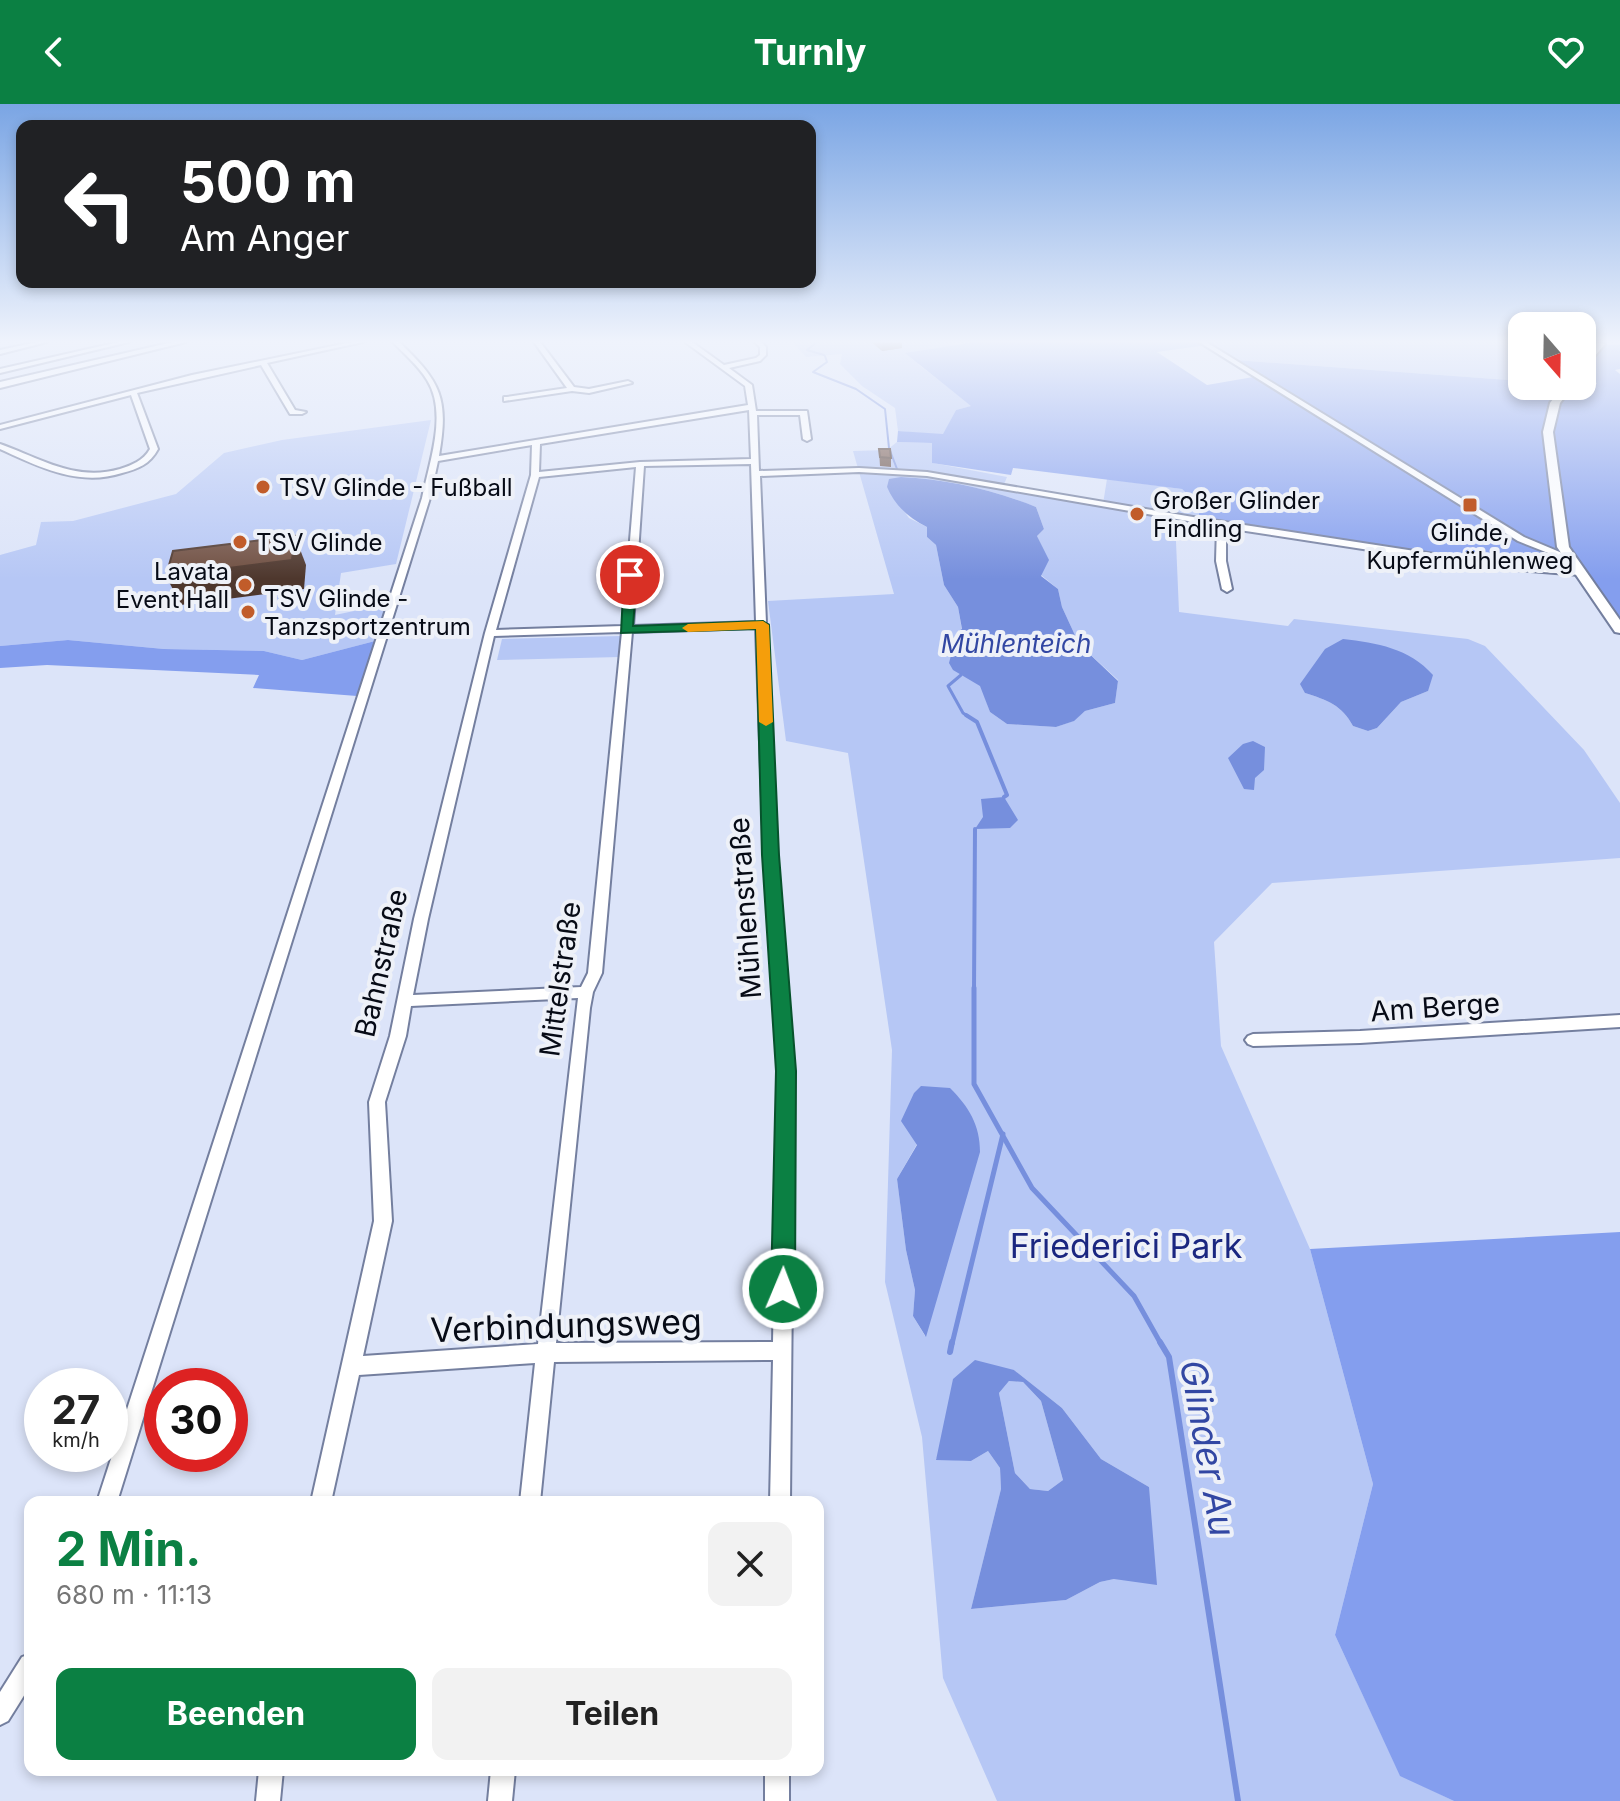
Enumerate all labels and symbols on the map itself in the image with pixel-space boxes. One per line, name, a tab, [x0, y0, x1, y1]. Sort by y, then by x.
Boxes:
north arrow	[1508, 312, 1596, 400]
place label: TSV Glinde - Fußball	[279, 473, 513, 502]
marker: TSV Glinde - Fußball	[254, 478, 272, 496]
place label: Großer Glinder Findling	[1153, 486, 1320, 543]
marker: Glinde, Kupfermühlenweg	[1461, 496, 1479, 514]
marker: Großer Glinder Findling	[1128, 505, 1146, 523]
place label: Glinde, Kupfermühlenweg	[1366, 518, 1574, 575]
place label: TSV Glinde	[256, 528, 383, 557]
marker: TSV Glinde	[231, 533, 249, 551]
pin	[596, 541, 664, 609]
place label: Lavata Event Hall	[116, 557, 229, 614]
marker: Lavata Event Hall	[236, 576, 254, 594]
place label: TSV Glinde - Tanzsportzentrum	[264, 584, 471, 641]
marker: TSV Glinde - Tanzsportzentrum	[239, 603, 257, 621]
water label: Mühlenteich	[941, 628, 1091, 659]
street label: Mühlenstraße	[722, 816, 768, 1000]
street label: Bahnstraße	[347, 886, 415, 1040]
street label: Mittelstraße	[532, 899, 588, 1059]
street label: Am Berge	[1369, 986, 1501, 1028]
park label: Friederici Park	[1010, 1225, 1243, 1266]
position arrow	[741, 1247, 825, 1331]
street label: Verbindungsweg	[430, 1300, 702, 1350]
water label: Glinder Au	[1171, 1356, 1245, 1540]
speed limit sign: 30	[144, 1368, 248, 1472]

